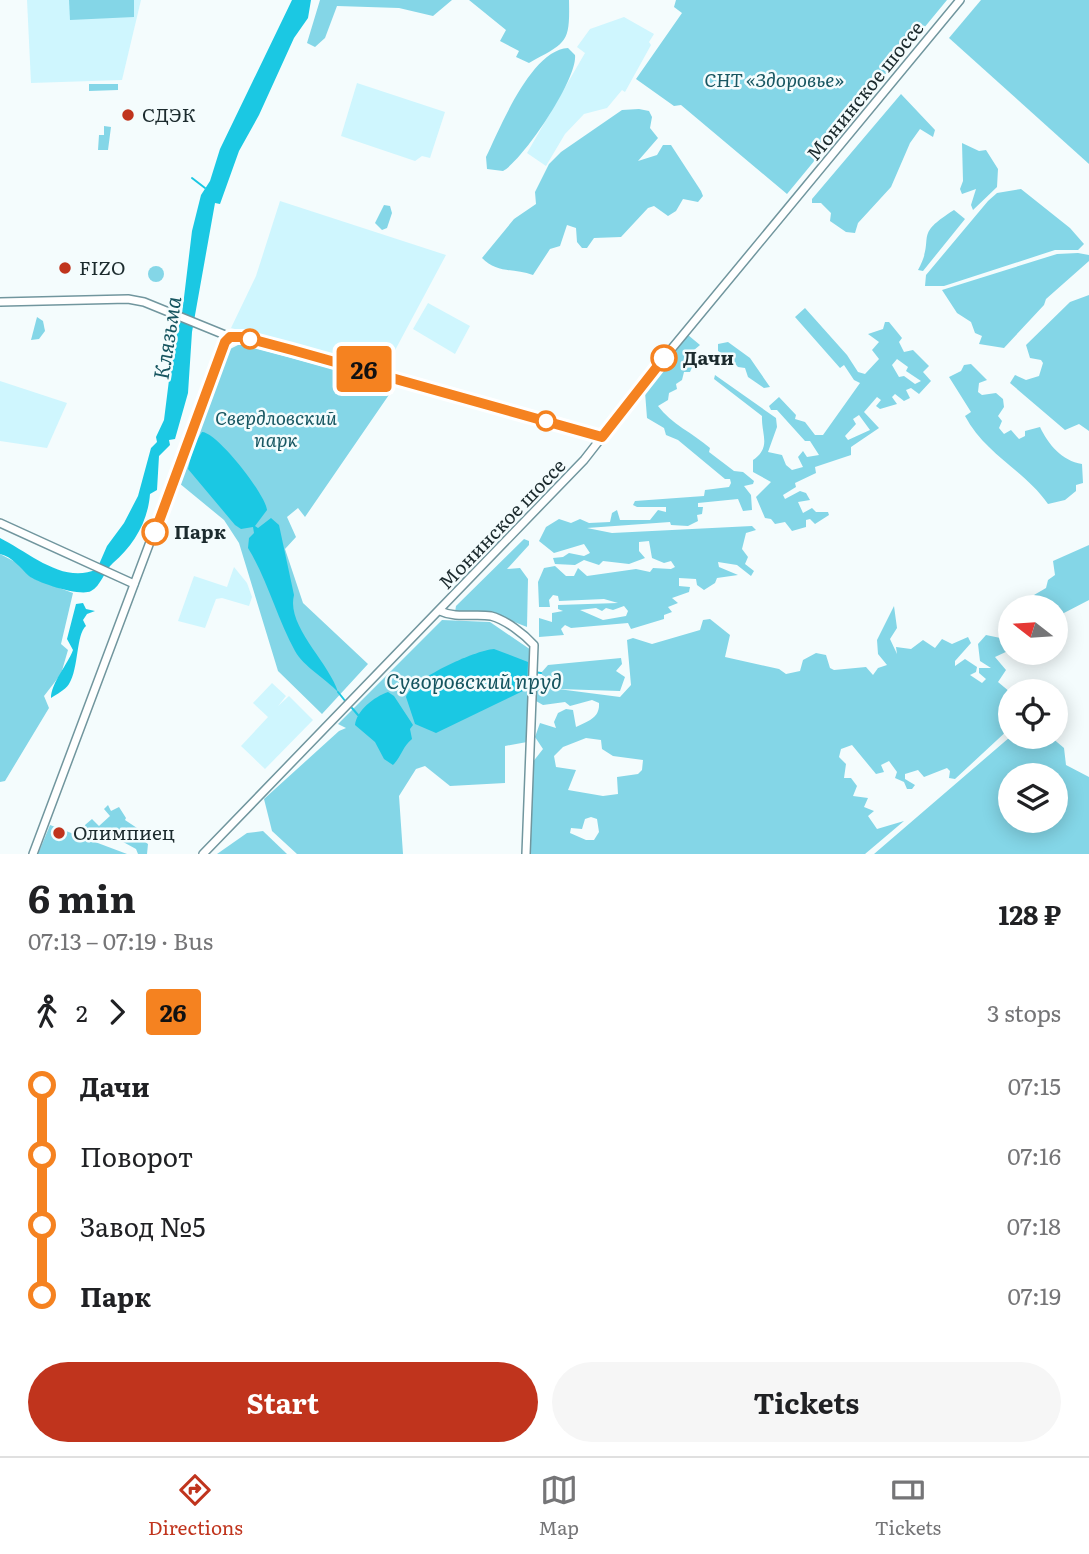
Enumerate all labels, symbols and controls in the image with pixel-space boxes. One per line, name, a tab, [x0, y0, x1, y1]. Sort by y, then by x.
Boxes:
street label: Монинское шоссе	[799, 15, 929, 166]
park label: СНТ «Здоровье»	[704, 65, 844, 93]
place label: СДЭК	[142, 100, 196, 128]
marker: СДЭК	[120, 107, 136, 123]
place label: FIZO	[79, 253, 125, 281]
marker: FIZO	[57, 260, 73, 276]
water label: Клязьма	[144, 294, 187, 381]
unlabelled marker	[240, 329, 260, 349]
place label: Дачи	[683, 343, 734, 371]
marker: Дачи	[651, 345, 677, 371]
line badge: 26	[332, 346, 396, 392]
text: 26	[351, 351, 377, 386]
park label: Свердловский парк	[215, 403, 338, 453]
unlabelled marker	[536, 411, 556, 431]
street label: Монинское шоссе	[431, 452, 571, 595]
place label: Парк	[174, 517, 227, 545]
marker: Парк	[142, 519, 168, 545]
north arrow	[998, 595, 1068, 665]
map controls	[998, 595, 1068, 833]
water label: Суворовский пруд	[386, 664, 562, 695]
button: locate	[998, 679, 1068, 749]
button: layers	[998, 763, 1068, 833]
place label: Олимпиец	[73, 818, 175, 846]
marker: Олимпиец	[51, 825, 67, 841]
text: 6 min	[28, 868, 136, 925]
text: 128 ₽	[998, 894, 1061, 933]
text: 07:13 – 07:19 · Bus	[28, 923, 213, 957]
icon: walk	[28, 993, 66, 1031]
icon: forward	[98, 993, 136, 1031]
text: 26	[160, 994, 187, 1029]
text: 2	[76, 995, 88, 1029]
text: 3 stops	[987, 995, 1061, 1029]
text: Дачи	[80, 1066, 150, 1105]
text: 07:15	[1008, 1068, 1061, 1102]
text: Поворот	[80, 1136, 193, 1175]
text: 07:16	[1007, 1138, 1061, 1172]
text: Завод №5	[80, 1206, 205, 1245]
text: 07:18	[1007, 1208, 1061, 1242]
text: Парк	[80, 1276, 151, 1315]
text: 07:19	[1007, 1278, 1061, 1312]
button: Start	[28, 1362, 538, 1442]
button: Tickets	[552, 1362, 1061, 1442]
tab: Directions	[148, 1471, 243, 1541]
tab: Map	[539, 1471, 579, 1541]
tab: Tickets	[875, 1471, 941, 1541]

